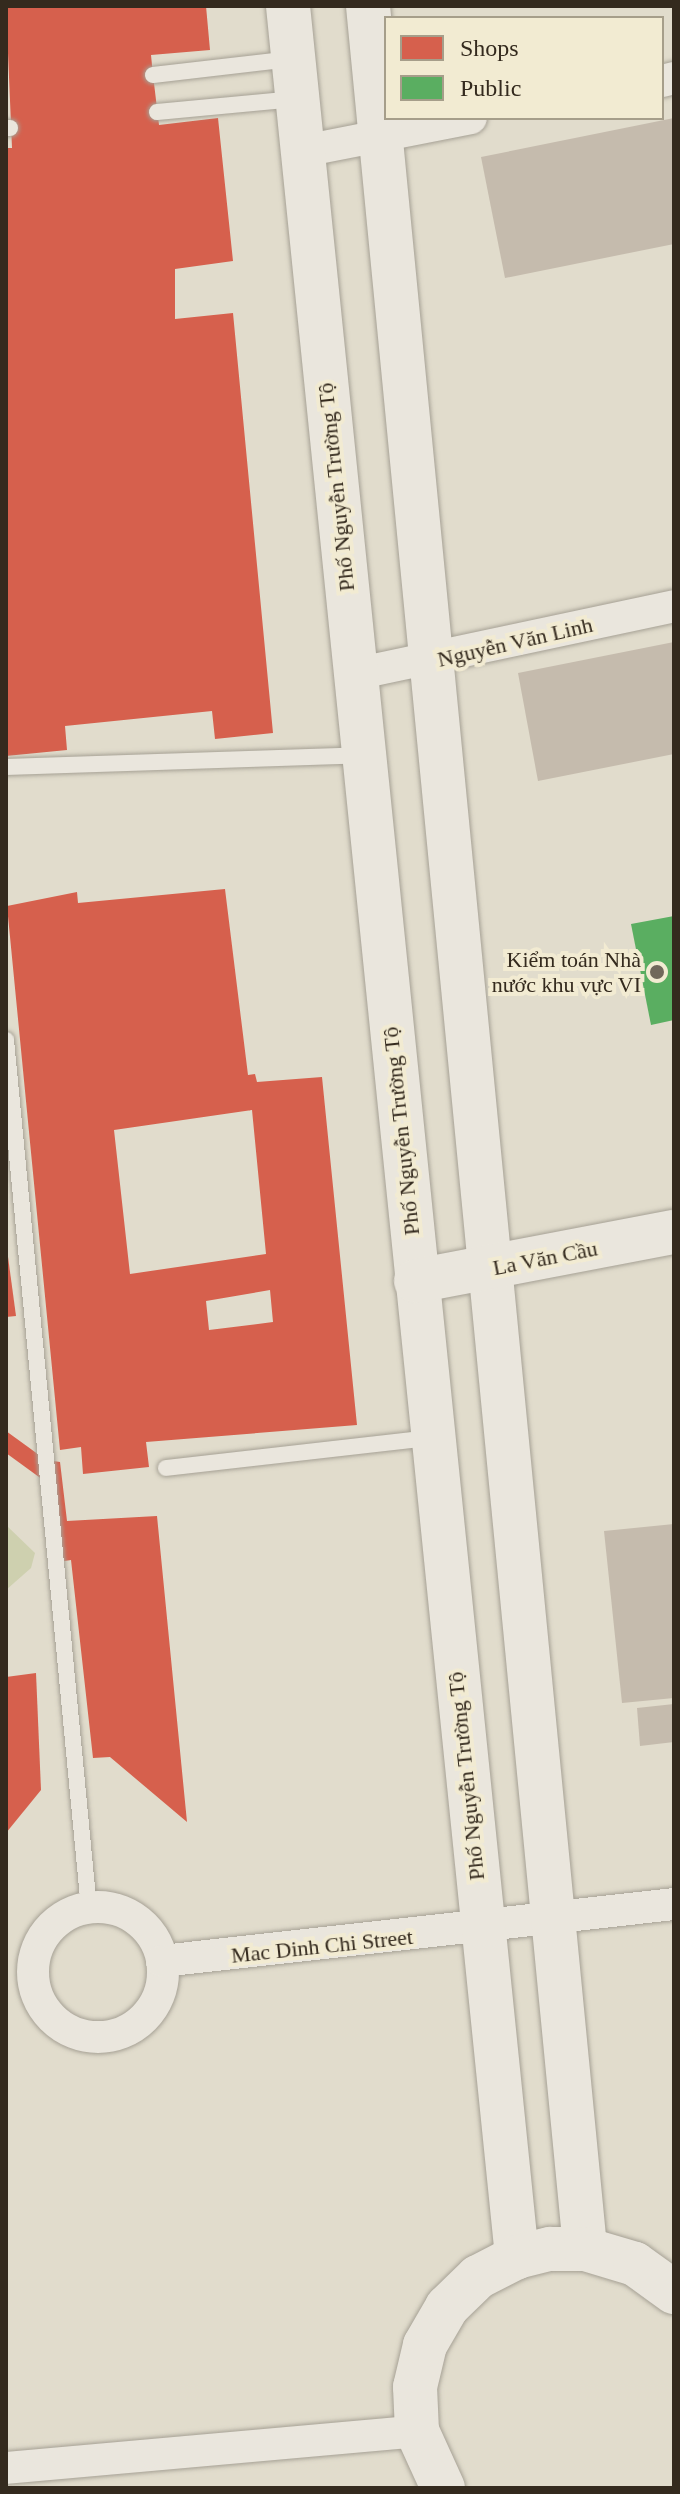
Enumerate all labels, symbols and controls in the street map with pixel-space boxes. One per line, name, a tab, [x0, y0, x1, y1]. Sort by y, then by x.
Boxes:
legend	[384, 16, 664, 120]
text: Shops	[460, 35, 519, 61]
text: Public	[460, 75, 521, 101]
street label: Phố Nguyễn Trường Tộ	[312, 381, 360, 593]
street label: Nguyễn Văn Linh	[435, 611, 595, 673]
place label: Kiểm toán Nhà nước khu vực VI	[491, 946, 641, 998]
marker: Kiểm toán Nhà nước khu vực VI	[648, 963, 666, 981]
street label: Phố Nguyễn Trường Tộ	[377, 1025, 425, 1237]
street label: La Văn Cầu	[490, 1235, 600, 1281]
street label: Phố Nguyễn Trường Tộ	[442, 1670, 490, 1882]
street label: Mac Dinh Chi Street	[230, 1923, 414, 1969]

